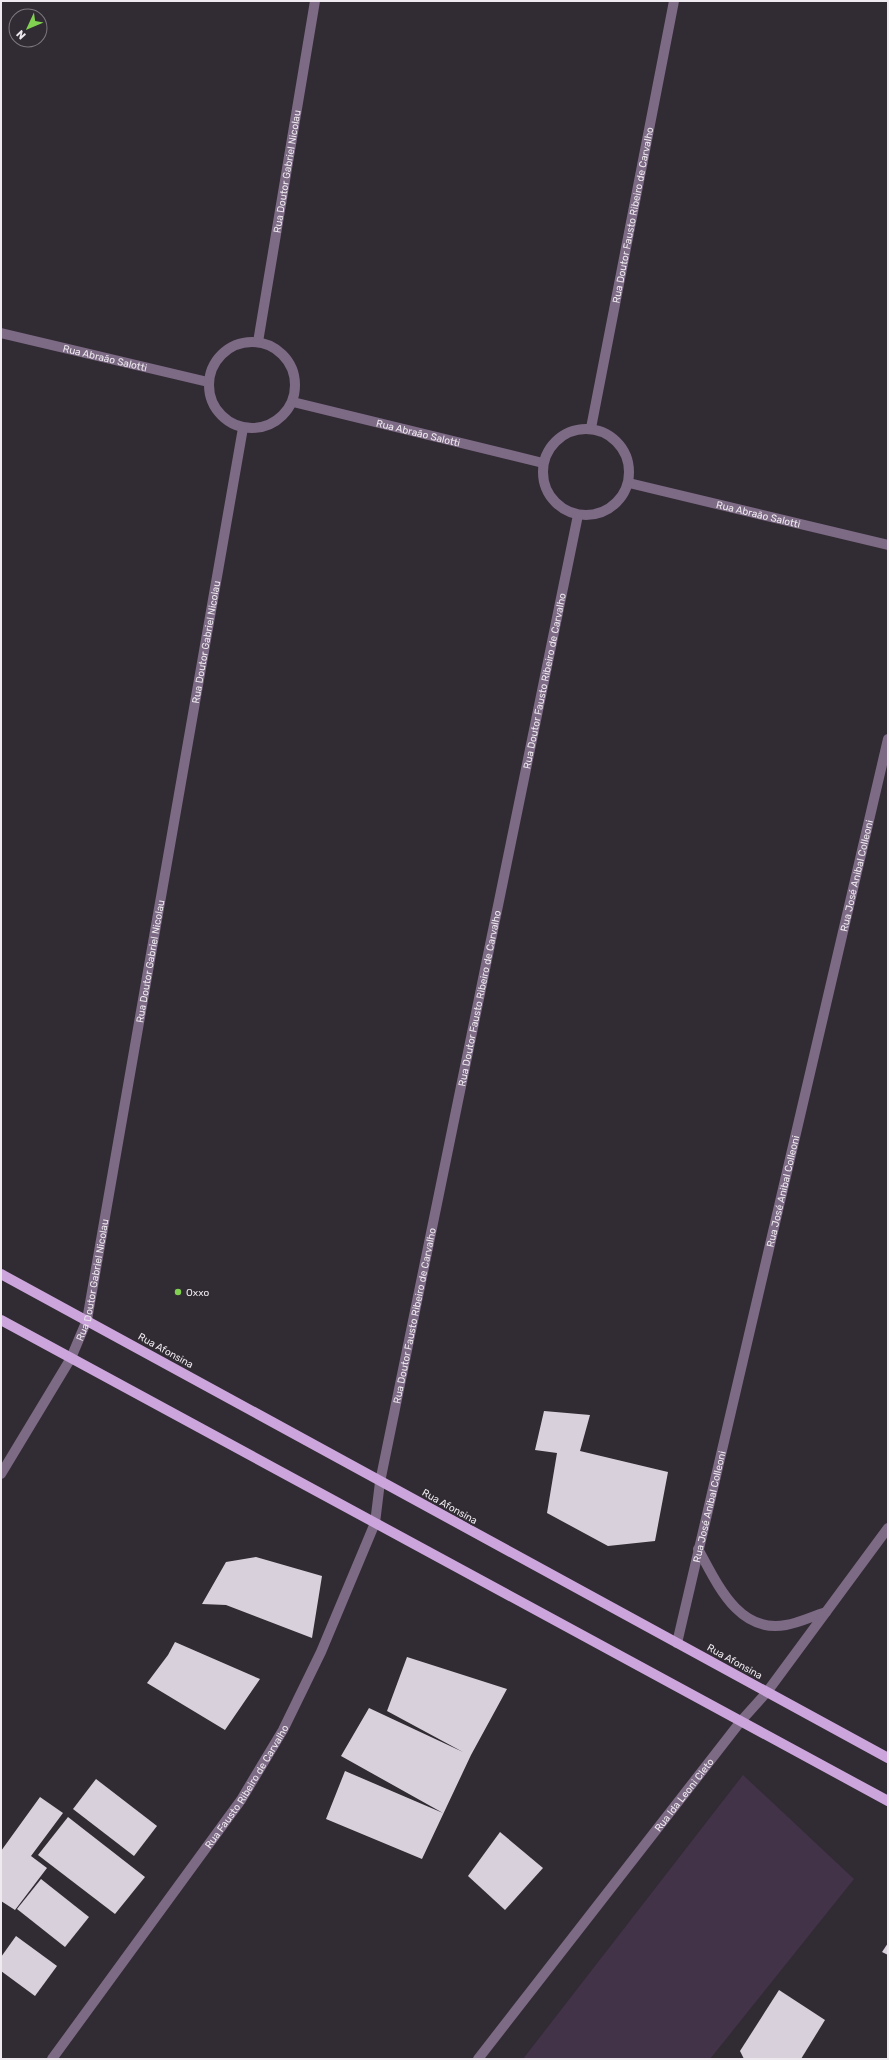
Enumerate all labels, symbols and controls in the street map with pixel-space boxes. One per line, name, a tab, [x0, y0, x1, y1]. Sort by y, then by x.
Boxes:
north arrow	[8, 8, 48, 48]
text: N	[14, 27, 29, 42]
street label: Rua Doutor Gabriel Nicolau	[271, 109, 304, 234]
street label: Rua Doutor Fausto Ribeiro de Carvalho	[610, 126, 656, 304]
street label: Rua Abraão Salotti	[62, 343, 148, 374]
street label: Rua Abraão Salotti	[375, 418, 461, 450]
street label: Rua Abraão Salotti	[715, 499, 801, 531]
street label: Rua Doutor Gabriel Nicolau	[190, 580, 223, 705]
street label: Rua Doutor Fausto Ribeiro de Carvalho	[521, 592, 569, 770]
street label: Rua José Anibal Colleoni	[838, 819, 876, 933]
street label: Rua Doutor Gabriel Nicolau	[134, 899, 167, 1024]
street label: Rua Doutor Fausto Ribeiro de Carvalho	[456, 909, 504, 1087]
street label: Rua José Anibal Colleoni	[765, 1134, 802, 1248]
street label: Rua Doutor Gabriel Nicolau	[74, 1218, 112, 1343]
street label: Rua Doutor Fausto Ribeiro de Carvalho	[391, 1227, 439, 1405]
marker: Oxxo	[173, 1287, 183, 1297]
place label: Oxxo	[186, 1287, 209, 1299]
street label: Rua Afonsina	[136, 1331, 195, 1371]
street label: Rua José Anibal Colleoni	[691, 1450, 729, 1564]
street label: Rua Afonsina	[420, 1487, 479, 1527]
street label: Rua Afonsina	[705, 1642, 764, 1682]
street label: Rua Fausto Ribeiro de Carvalho	[203, 1723, 292, 1851]
street label: Rua Ida Leoni Cleto	[652, 1756, 717, 1834]

